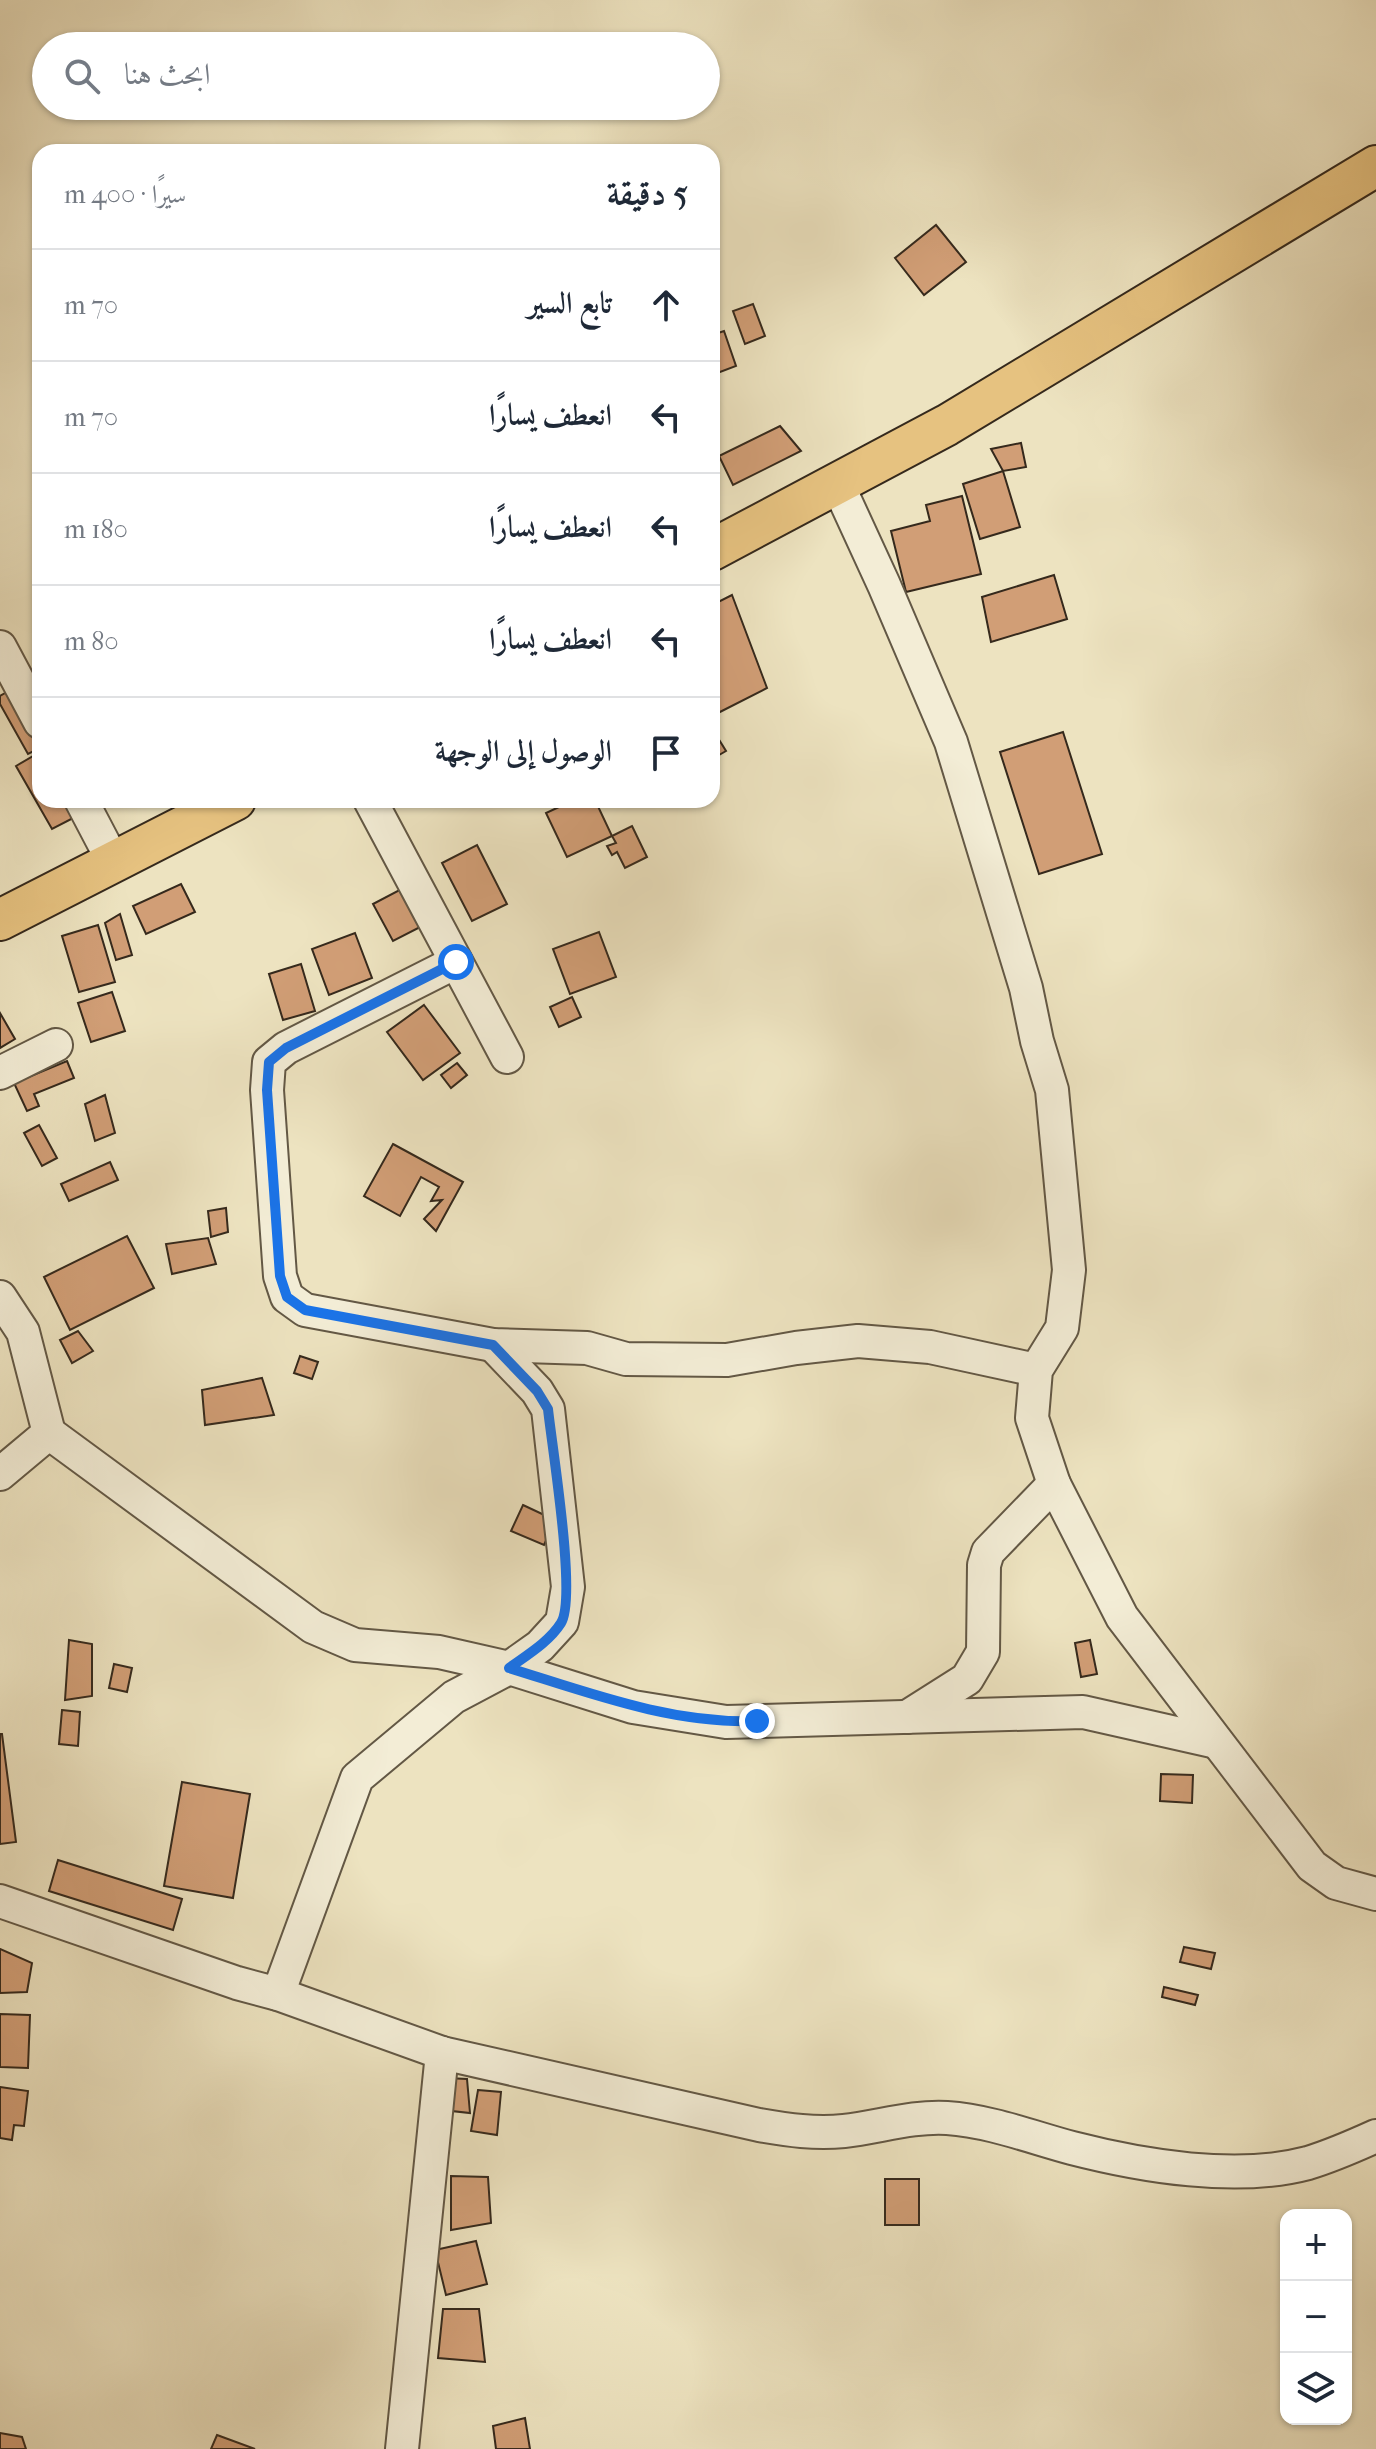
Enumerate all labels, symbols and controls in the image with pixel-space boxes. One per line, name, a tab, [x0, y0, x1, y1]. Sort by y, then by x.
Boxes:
search box	[32, 32, 720, 120]
icon: search	[60, 54, 104, 98]
text: ابحث هنا	[124, 57, 210, 92]
text: 5 دقيقة	[607, 173, 688, 213]
text: سيرًا · 400 m	[64, 179, 186, 210]
icon: ahead	[644, 283, 688, 327]
text: تابع السير	[527, 286, 612, 321]
text: 70 m	[64, 290, 118, 321]
icon: left	[644, 395, 688, 439]
text: انعطف يسارًا	[489, 398, 612, 433]
text: 70 m	[64, 402, 118, 433]
icon: left	[644, 507, 688, 551]
text: انعطف يسارًا	[489, 510, 612, 545]
text: 180 m	[64, 514, 128, 545]
icon: left	[644, 619, 688, 663]
text: انعطف يسارًا	[489, 622, 612, 657]
text: 80 m	[64, 626, 119, 657]
icon: arrive	[644, 731, 688, 775]
text: الوصول إلى الوجهة	[435, 734, 612, 769]
route start	[438, 944, 474, 980]
route end	[739, 1703, 775, 1739]
map controls	[1280, 2209, 1352, 2425]
button: +	[1280, 2209, 1352, 2281]
button: −	[1280, 2281, 1352, 2353]
button: layers	[1280, 2353, 1352, 2425]

